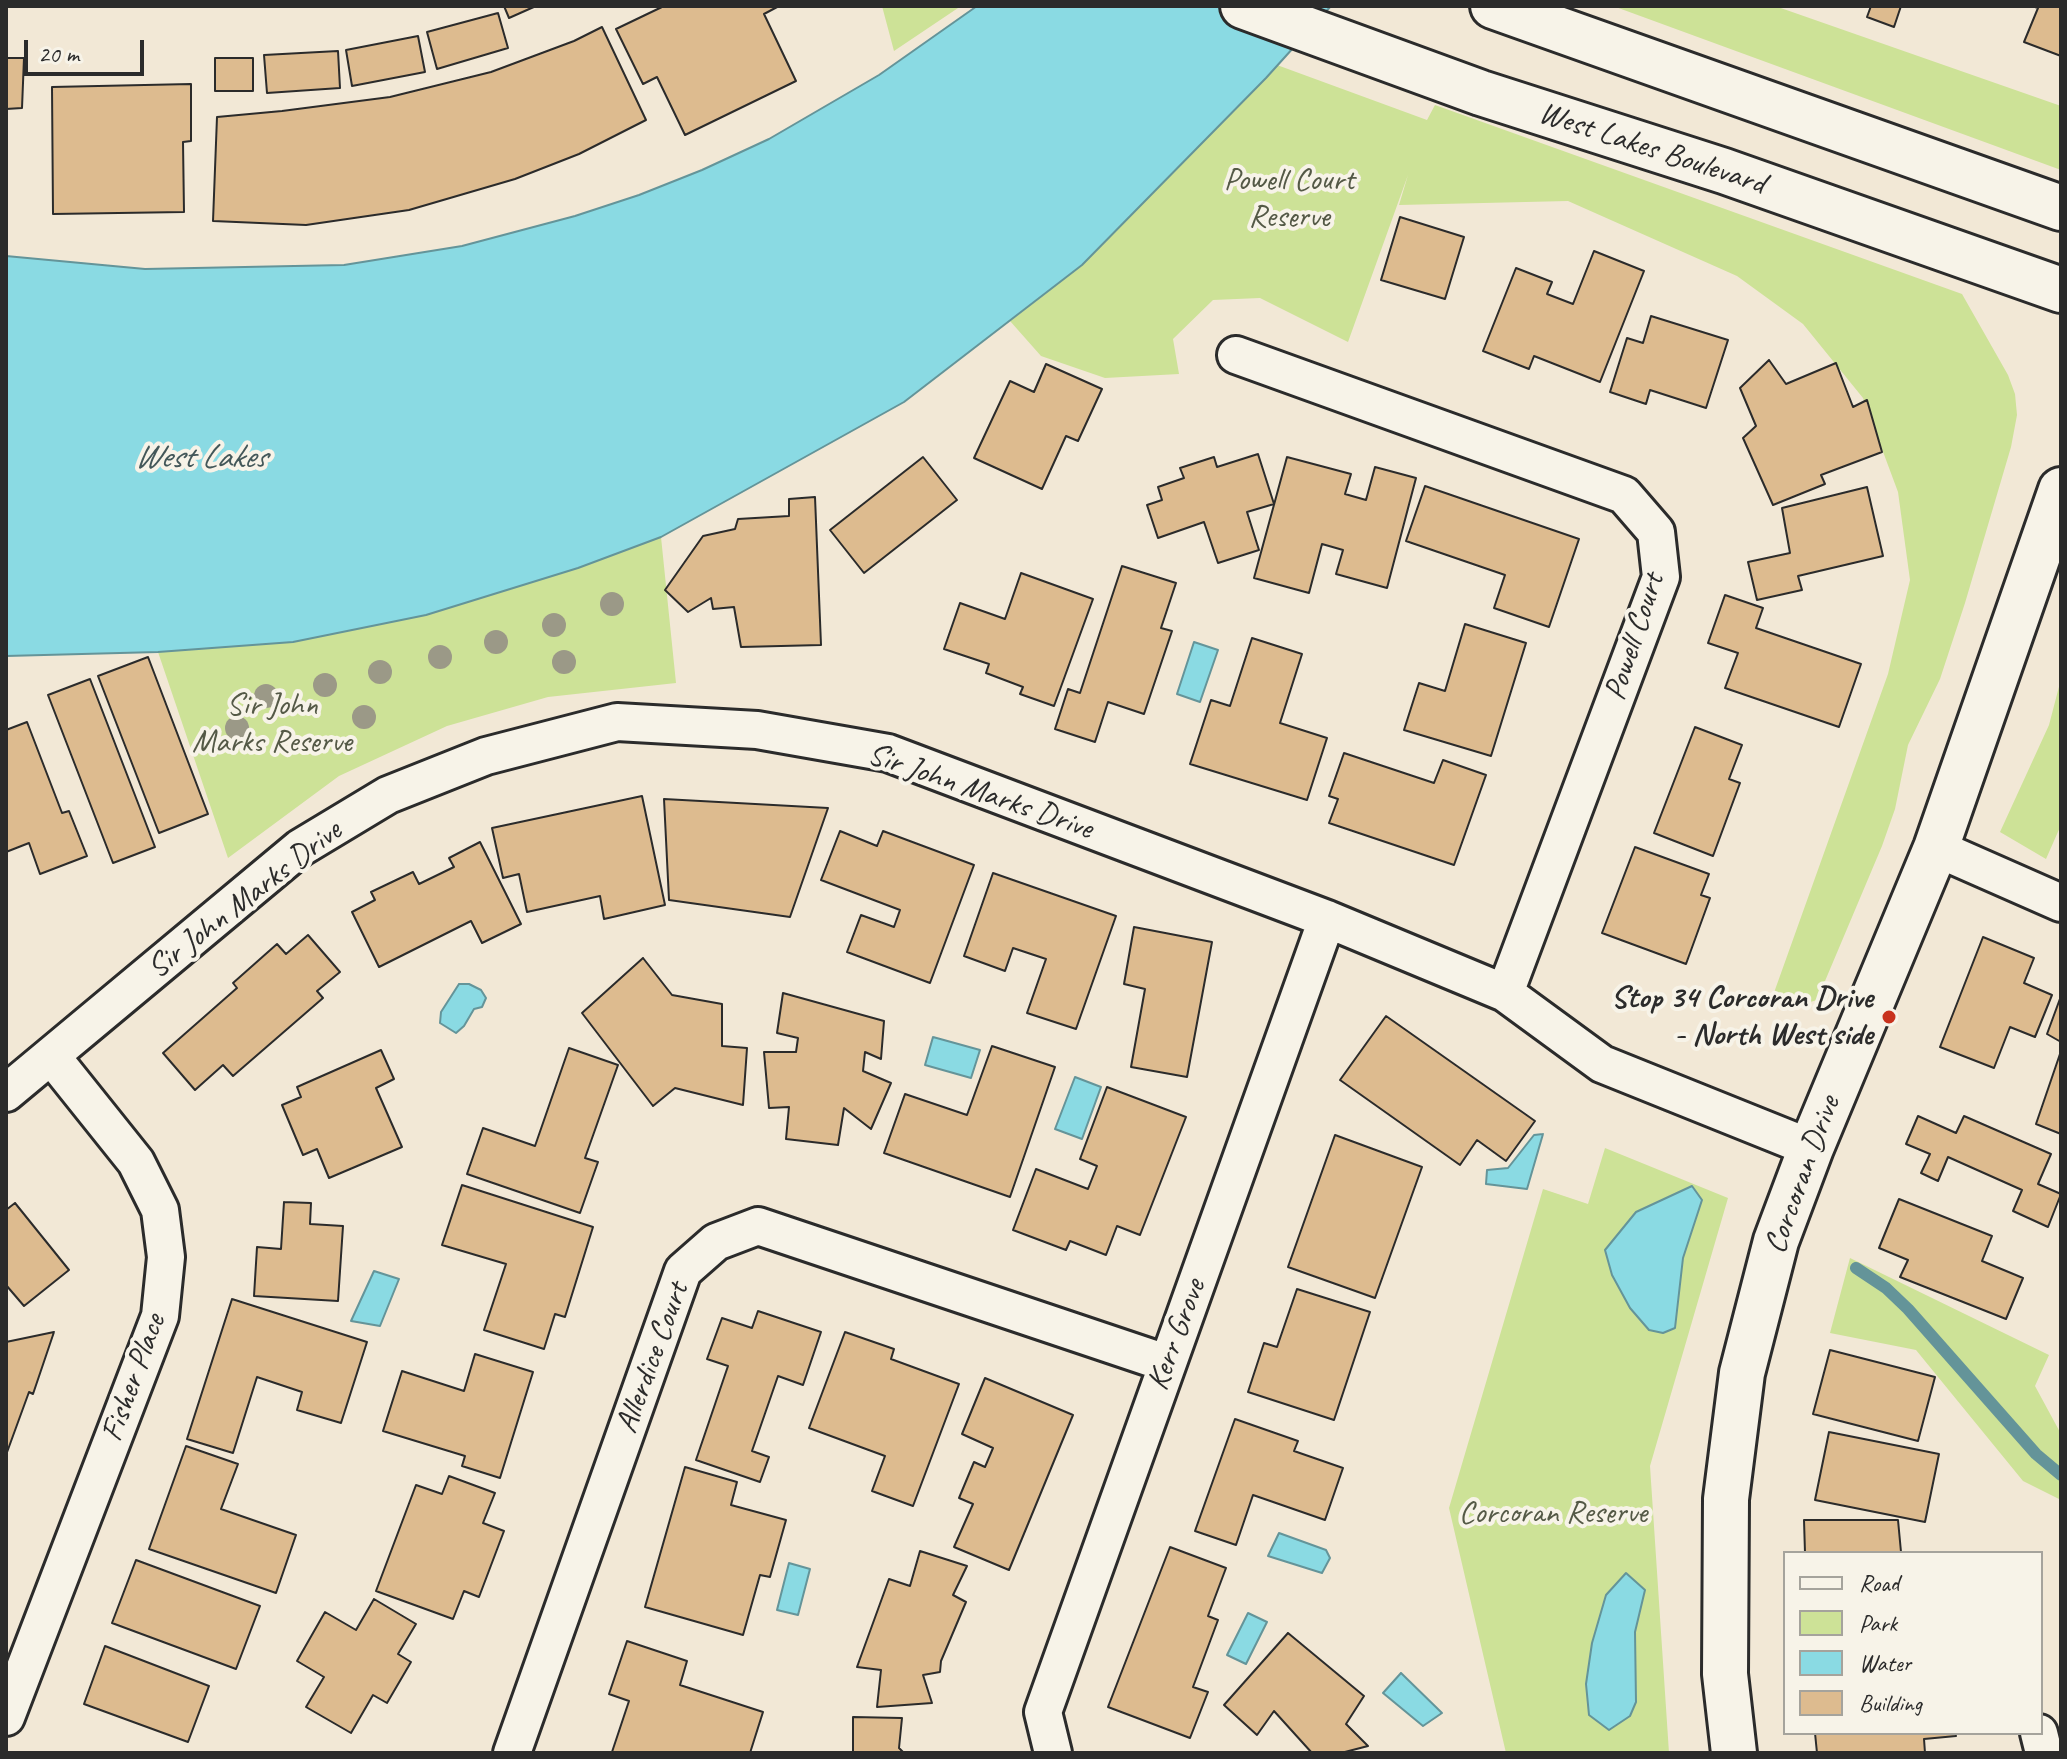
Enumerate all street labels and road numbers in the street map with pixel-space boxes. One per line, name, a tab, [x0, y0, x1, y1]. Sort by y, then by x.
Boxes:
street label: West Lakes Boulevard	[1534, 94, 1770, 204]
street label: Powell Court	[1597, 569, 1673, 705]
street label: Sir John Marks Drive	[862, 736, 1098, 848]
street label: Sir John Marks Drive	[140, 812, 350, 988]
street label: Corcoran Drive	[1757, 1091, 1849, 1259]
street label: Kerr Grove	[1139, 1274, 1215, 1396]
street label: Allerdice Court	[608, 1278, 698, 1438]
street label: Fisher Place	[93, 1309, 175, 1447]

